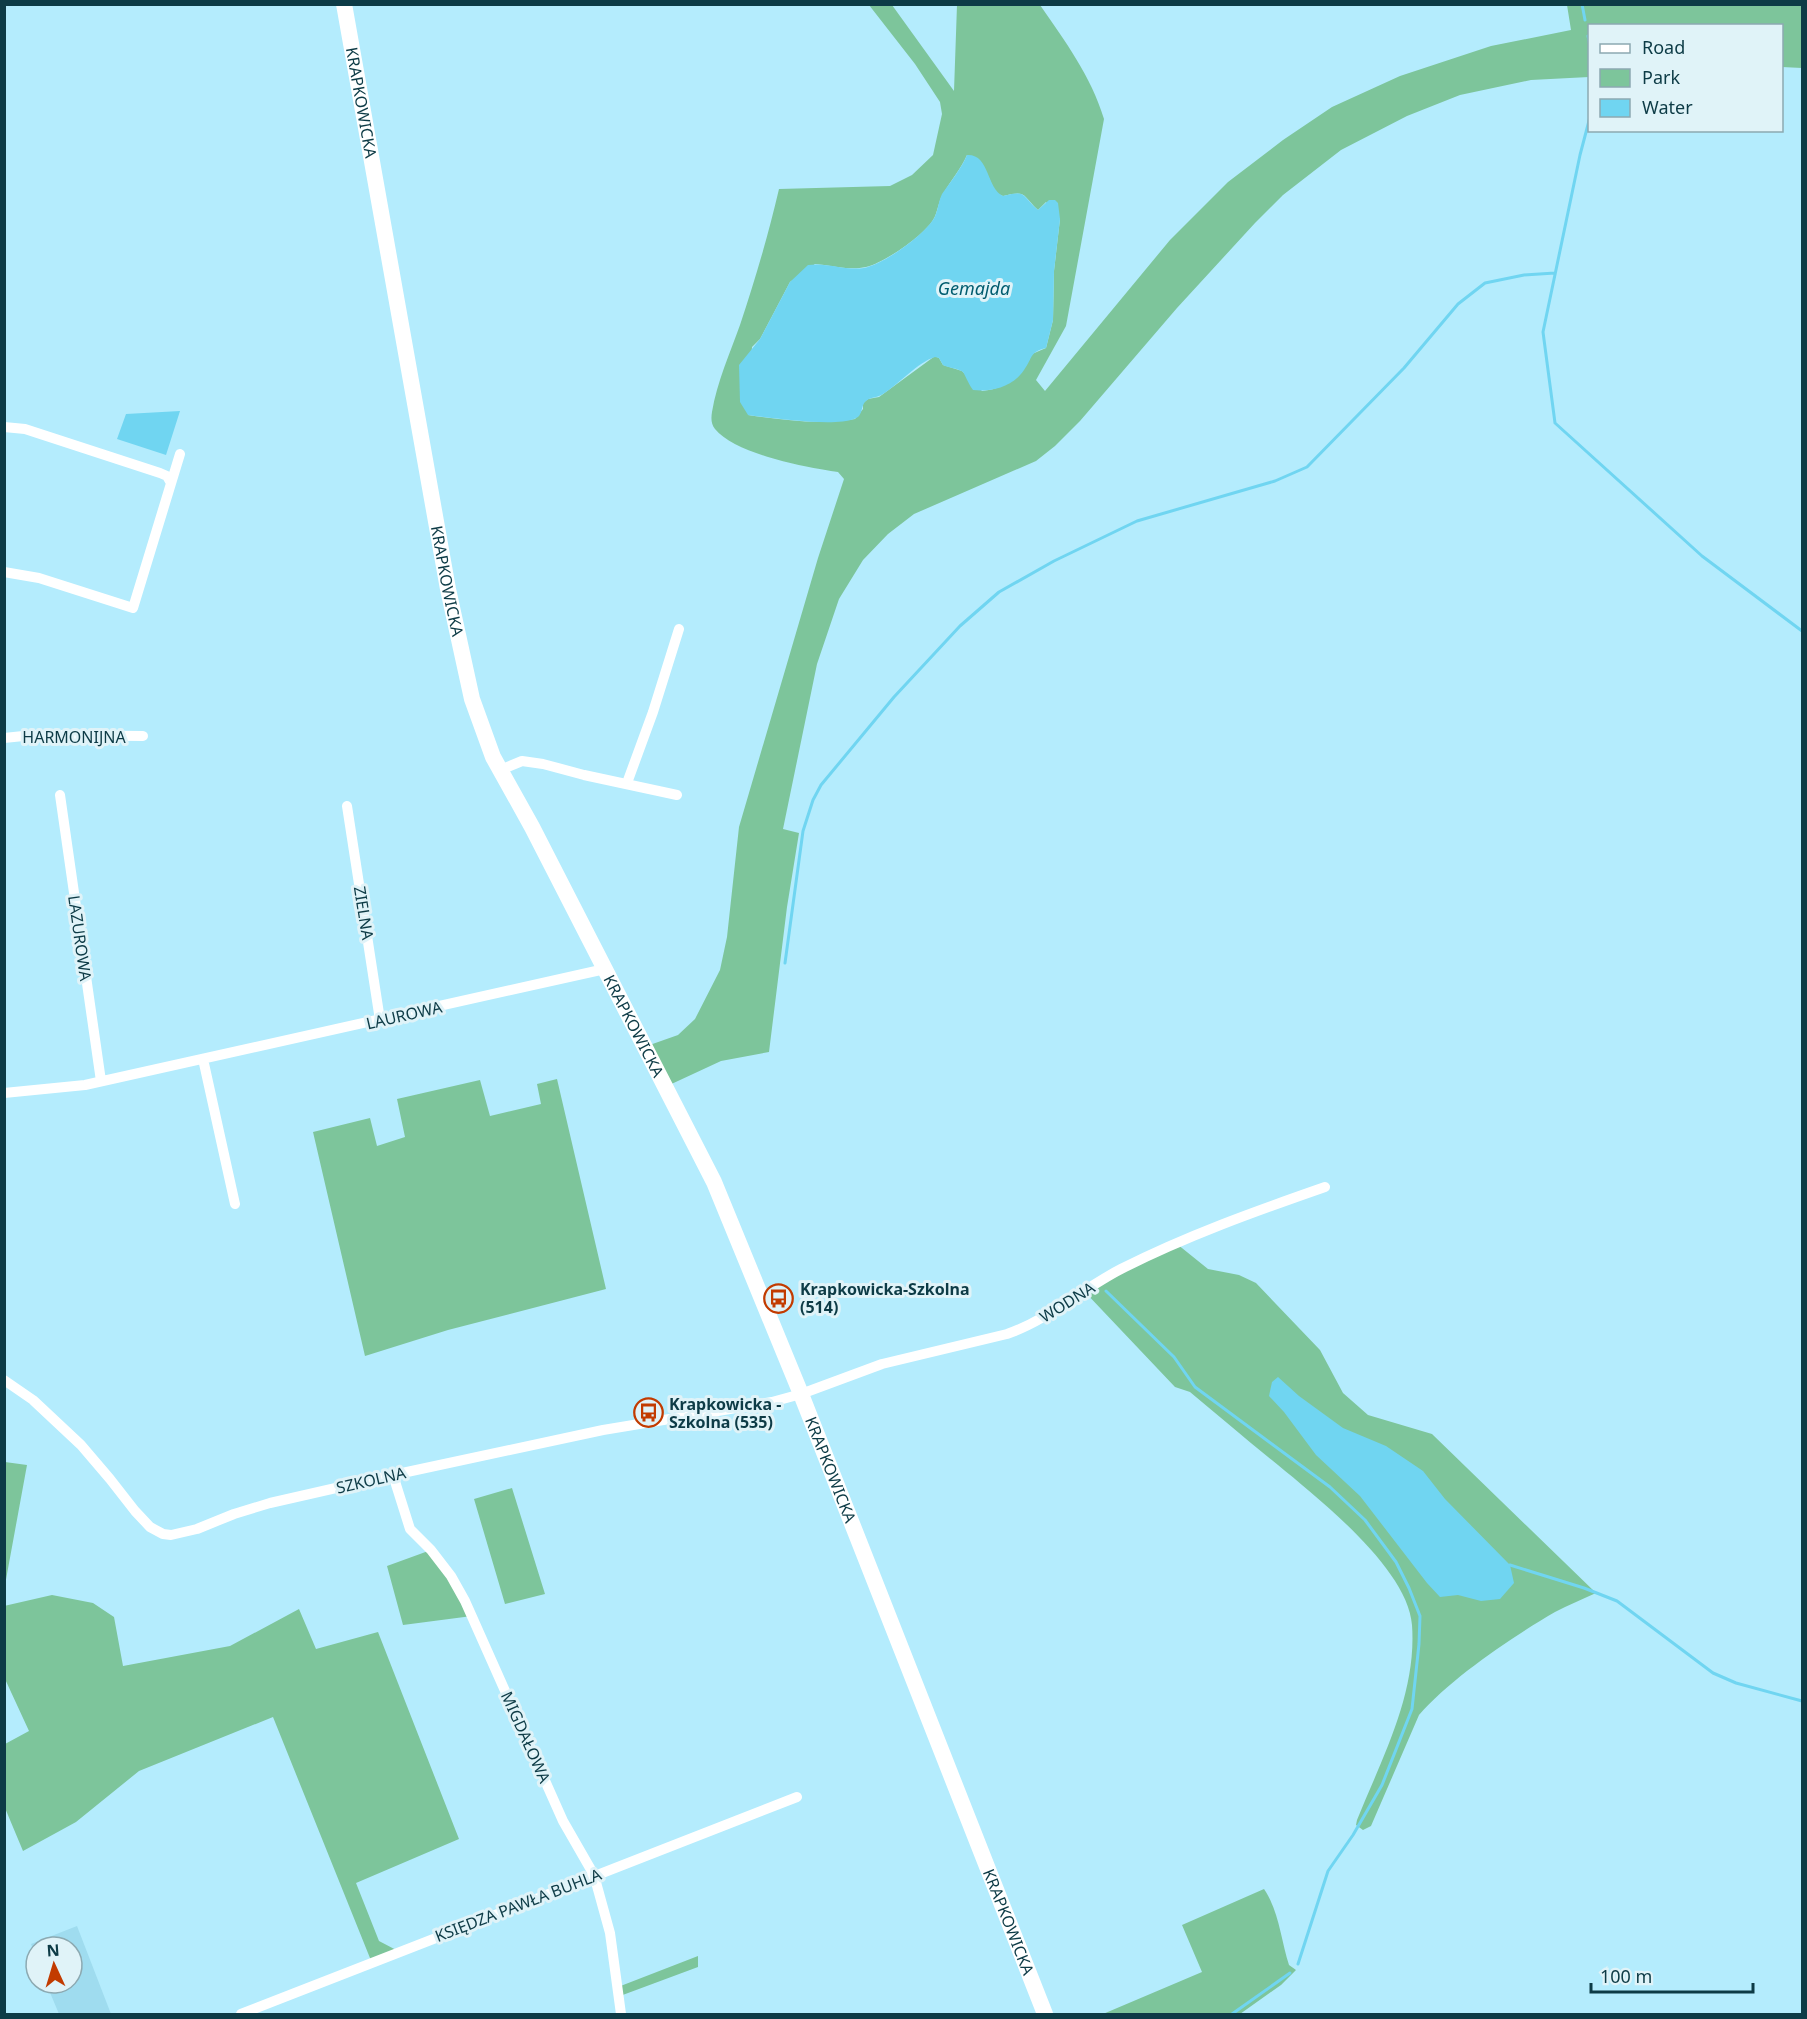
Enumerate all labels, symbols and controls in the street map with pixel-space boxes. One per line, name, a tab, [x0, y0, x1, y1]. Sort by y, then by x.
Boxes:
legend	[1588, 24, 1783, 132]
text: Road	[1642, 35, 1685, 59]
street label: KRAPKOWICKA	[341, 45, 382, 160]
text: Park	[1642, 65, 1680, 89]
text: Water	[1642, 95, 1693, 119]
water label: Gemajda	[938, 276, 1010, 300]
street label: KRAPKOWICKA	[426, 524, 469, 639]
street label: HARMONIJNA	[22, 726, 126, 748]
street label: ZIELNA	[349, 884, 379, 942]
street label: LAZUROWA	[63, 894, 97, 983]
street label: KRAPKOWICKA	[599, 971, 670, 1081]
street label: LAUROWA	[364, 995, 445, 1034]
street label: WODNA	[1035, 1276, 1099, 1328]
place label: Krapkowicka-Szkolna (514)	[800, 1278, 970, 1318]
bus stop icon: Krapkowicka-Szkolna (514)	[763, 1282, 795, 1314]
place label: Krapkowicka - Szkolna (535)	[669, 1393, 781, 1433]
bus stop icon: Krapkowicka - Szkolna (535)	[632, 1397, 664, 1429]
street label: KRAPKOWICKA	[800, 1413, 862, 1527]
street label: SZKOLNA	[334, 1461, 409, 1499]
street label: MIGDAŁOWA	[496, 1688, 556, 1787]
street label: KSIĘDZA PAWŁA BUHLA	[432, 1863, 605, 1947]
street label: KRAPKOWICKA	[978, 1866, 1040, 1979]
north arrow	[24, 1935, 84, 1995]
text: N	[46, 1939, 60, 1961]
scale bar	[1591, 1956, 1753, 1994]
text: 100 m	[1600, 1964, 1652, 1988]

